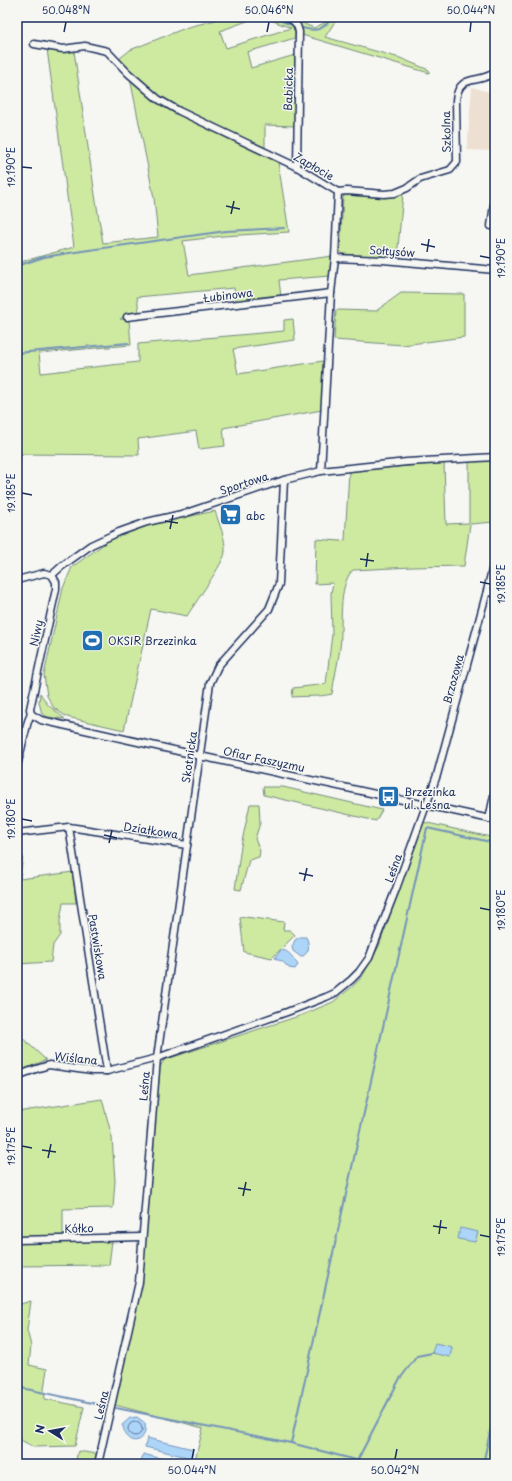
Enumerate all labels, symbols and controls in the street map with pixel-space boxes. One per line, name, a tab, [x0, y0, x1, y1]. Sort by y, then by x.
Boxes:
text: 50.048°N	[42, 2, 90, 17]
text: 50.046°N	[244, 2, 294, 17]
text: 50.044°N	[447, 2, 496, 17]
street label: Babicka	[279, 67, 297, 111]
street label: Szkolna	[437, 111, 455, 153]
text: 19.190°E	[3, 147, 18, 187]
street label: Zapłocie	[291, 148, 337, 184]
text: 19.190°E	[493, 238, 508, 278]
street label: Sołtysów	[369, 241, 416, 261]
street label: Łubinowa	[201, 284, 254, 307]
street label: Sportowa	[218, 467, 271, 499]
text: 19.185°E	[3, 473, 18, 513]
supermarket icon: abc	[217, 502, 243, 528]
place label: abc	[246, 507, 265, 524]
text: 19.185°E	[493, 564, 508, 604]
street label: Niwy	[25, 618, 47, 648]
sports icon: OKSIR Brzezinka	[80, 627, 106, 653]
place label: OKSIR Brzezinka	[108, 632, 197, 649]
street label: Brzozowa	[438, 652, 468, 706]
street label: Skotnicka	[177, 730, 201, 784]
street label: Ofiar Faszyzmu	[222, 742, 306, 776]
place label: Brzezinka ul. Leśna	[404, 783, 456, 813]
bus stop icon: Brzezinka ul. Leśna	[376, 784, 402, 810]
text: 19.180°E	[3, 799, 18, 839]
street label: Działkowa	[122, 817, 180, 843]
street label: Leśna	[380, 851, 406, 885]
text: 19.180°E	[493, 890, 508, 930]
street label: Pastwiskowa	[84, 913, 112, 981]
street label: Wiślana	[54, 1047, 99, 1069]
street label: Leśna	[134, 1070, 154, 1102]
text: 19.175°E	[3, 1127, 18, 1165]
text: 19.175°E	[493, 1218, 508, 1256]
street label: Kółko	[64, 1219, 94, 1237]
street label: Leśna	[89, 1388, 113, 1421]
north arrow	[30, 1411, 70, 1451]
text: N	[31, 1423, 49, 1435]
text: 50.044°N	[168, 1462, 217, 1477]
text: 50.042°N	[371, 1462, 420, 1477]

